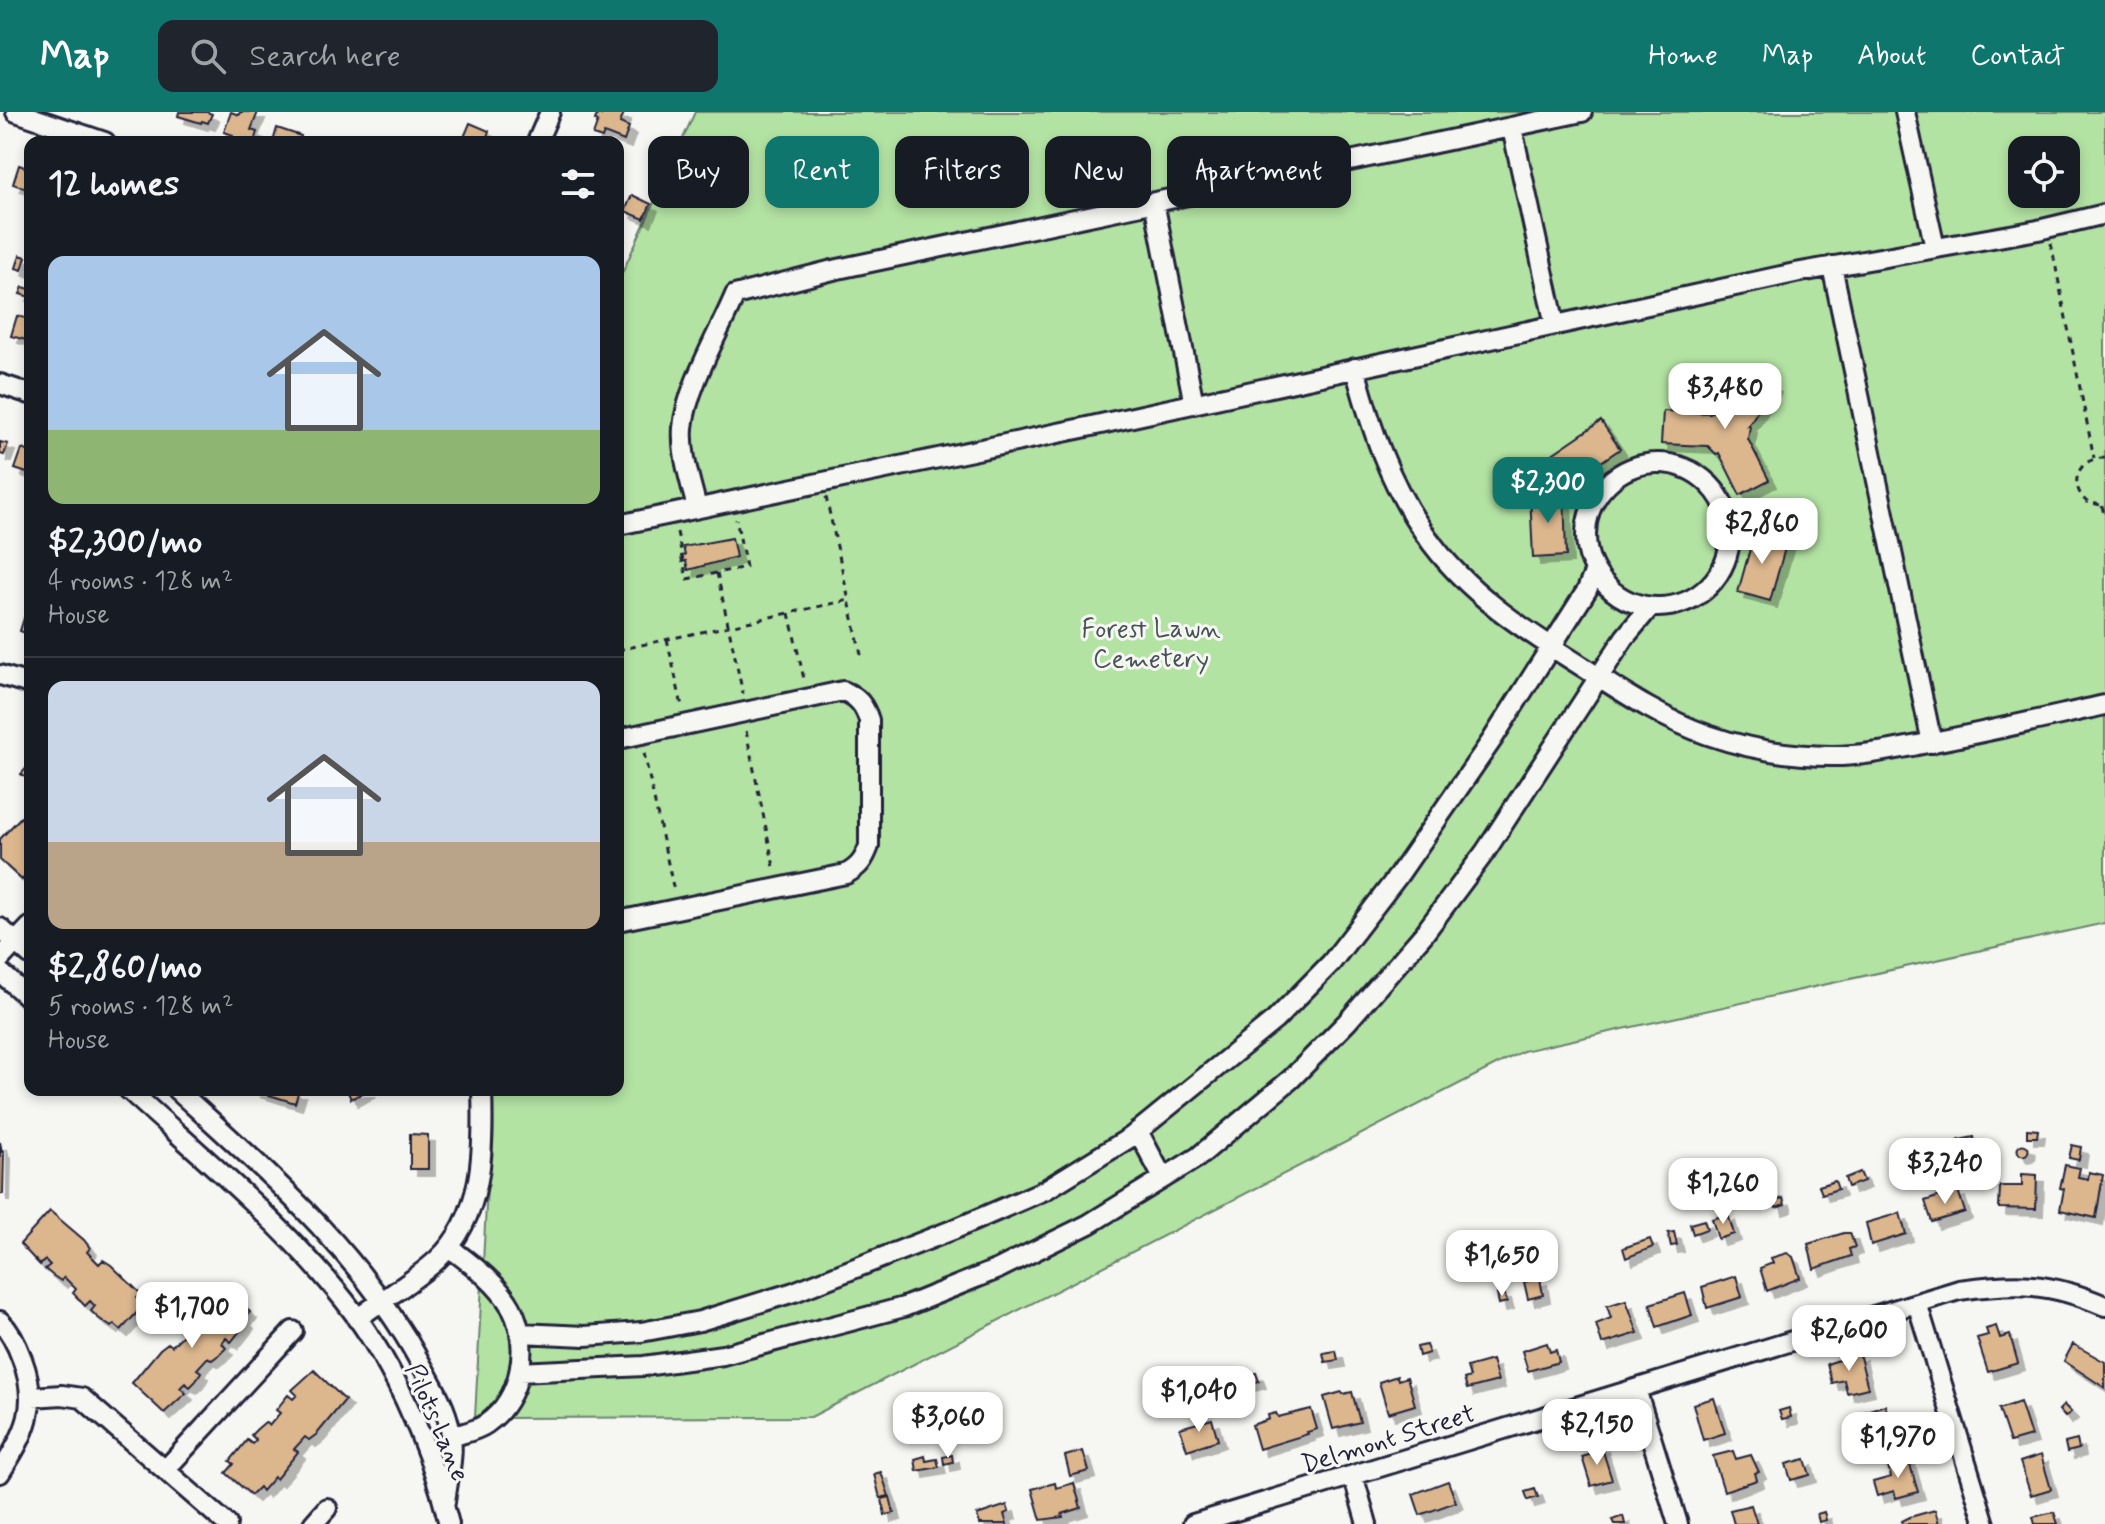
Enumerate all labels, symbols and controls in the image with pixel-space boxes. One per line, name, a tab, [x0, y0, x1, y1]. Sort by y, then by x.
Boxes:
search box	[158, 20, 718, 92]
text: Map	[40, 32, 110, 81]
icon: search	[186, 34, 230, 78]
text: Search here	[250, 37, 401, 76]
text: Home	[1648, 38, 1718, 75]
text: Map	[1762, 38, 1813, 75]
text: About	[1857, 38, 1926, 75]
text: Contact	[1970, 38, 2065, 75]
chip: Buy	[648, 136, 749, 208]
chip: Rent	[765, 136, 879, 208]
chip: Filters	[895, 136, 1029, 208]
chip: New	[1045, 136, 1151, 208]
chip: Apartment	[1167, 136, 1351, 208]
map controls	[2008, 136, 2080, 208]
button: locate	[2008, 136, 2080, 208]
text: 12 homes	[48, 162, 179, 207]
icon: filters	[556, 162, 600, 206]
icon: home	[252, 308, 396, 452]
pin: $3,480	[1660, 363, 1790, 431]
text: $3,480	[1686, 372, 1764, 406]
pin: $2,300	[1483, 457, 1613, 525]
text: $2,300	[1511, 466, 1585, 500]
pin: $2,860	[1697, 498, 1827, 566]
text: $2,860	[1725, 507, 1799, 541]
text: $2,300/mo	[48, 520, 202, 565]
text: 4 rooms · 128 m²	[48, 565, 233, 599]
text: House	[48, 599, 109, 633]
park label: Forest Lawn Cemetery	[1081, 613, 1221, 677]
icon: home	[252, 733, 396, 877]
text: $2,860/mo	[48, 945, 202, 990]
text: 5 rooms · 128 m²	[48, 990, 233, 1024]
text: House	[48, 1024, 109, 1058]
pin: $3,240	[1880, 1138, 2010, 1206]
text: $3,240	[1907, 1147, 1983, 1181]
pin: $1,260	[1658, 1158, 1788, 1226]
text: $1,260	[1686, 1167, 1760, 1201]
pin: $1,650	[1437, 1230, 1567, 1298]
text: $1,650	[1464, 1239, 1540, 1273]
pin: $1,700	[127, 1282, 257, 1350]
text: $1,700	[154, 1291, 230, 1325]
pin: $2,600	[1784, 1305, 1914, 1373]
text: $2,600	[1810, 1314, 1888, 1348]
street label: Pilots Lane	[396, 1359, 476, 1487]
pin: $1,040	[1134, 1366, 1264, 1434]
text: $1,040	[1160, 1375, 1238, 1409]
pin: $3,060	[883, 1392, 1013, 1460]
street label: Delmont Street	[1297, 1397, 1480, 1483]
pin: $2,150	[1532, 1399, 1662, 1467]
text: $3,060	[911, 1401, 985, 1435]
text: $2,150	[1560, 1408, 1634, 1442]
pin: $1,970	[1833, 1412, 1963, 1480]
text: $1,970	[1859, 1421, 1937, 1455]

